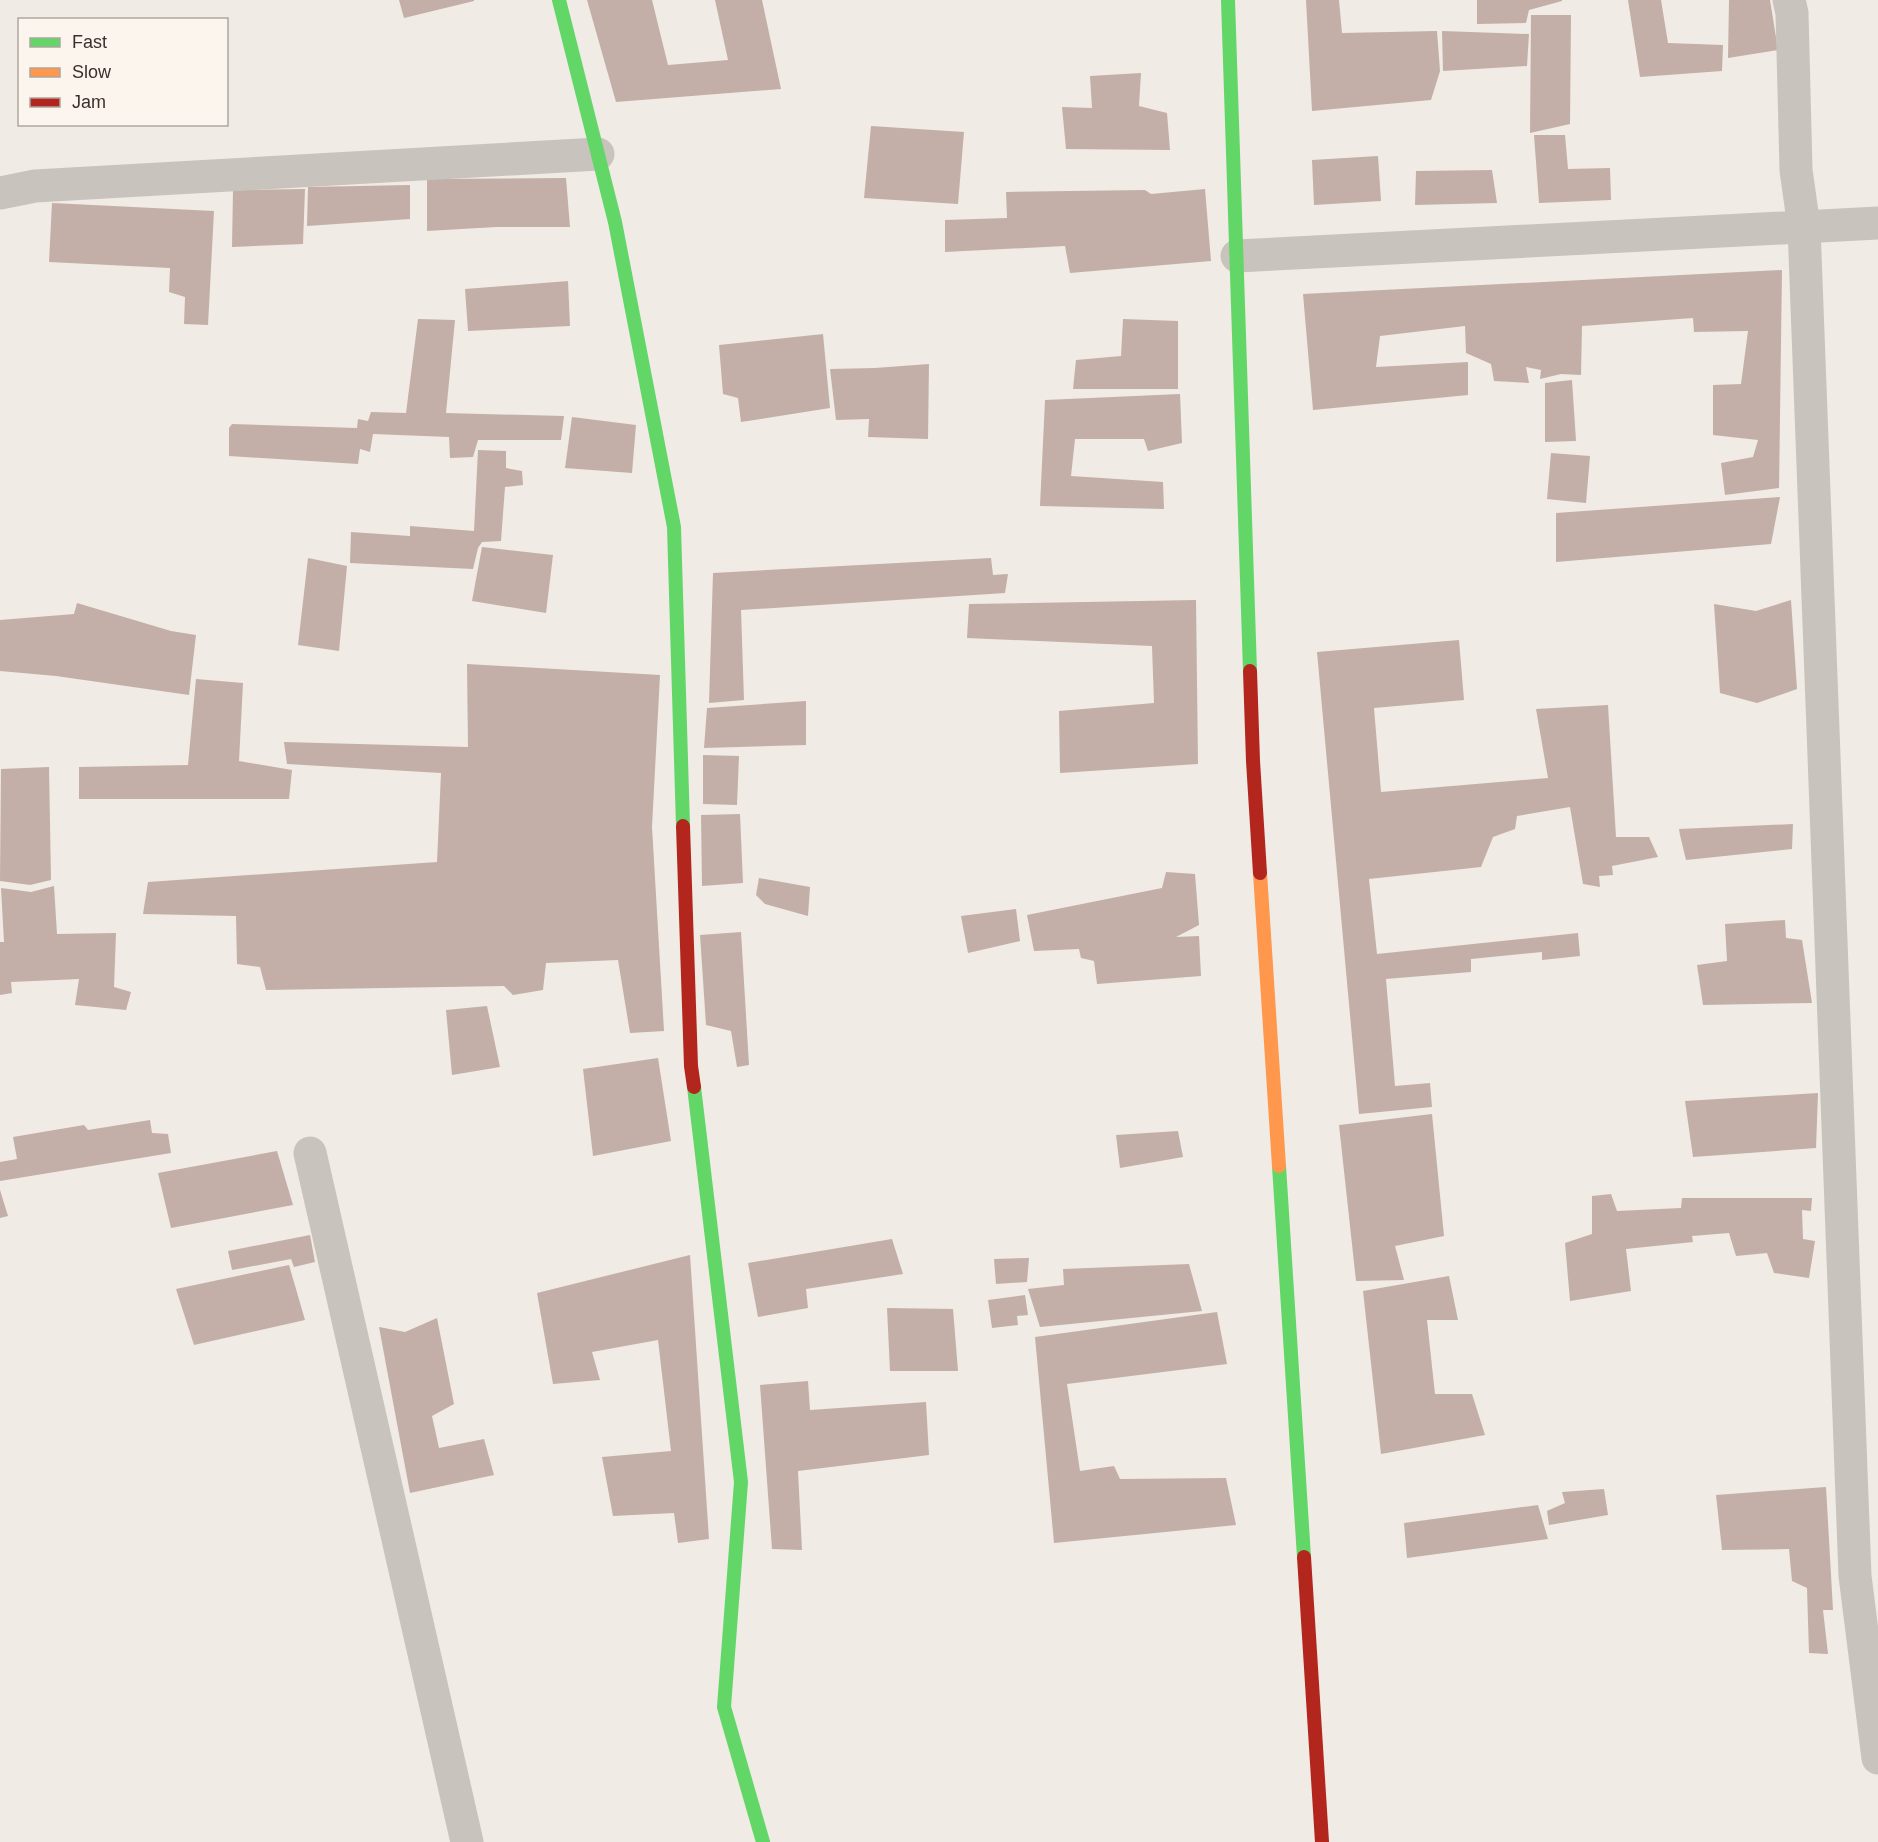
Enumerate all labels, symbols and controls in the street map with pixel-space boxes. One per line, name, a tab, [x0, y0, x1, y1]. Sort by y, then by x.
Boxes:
legend	[18, 18, 228, 126]
text: Fast	[72, 32, 107, 52]
text: Slow	[72, 62, 112, 82]
text: Jam	[72, 92, 106, 112]

